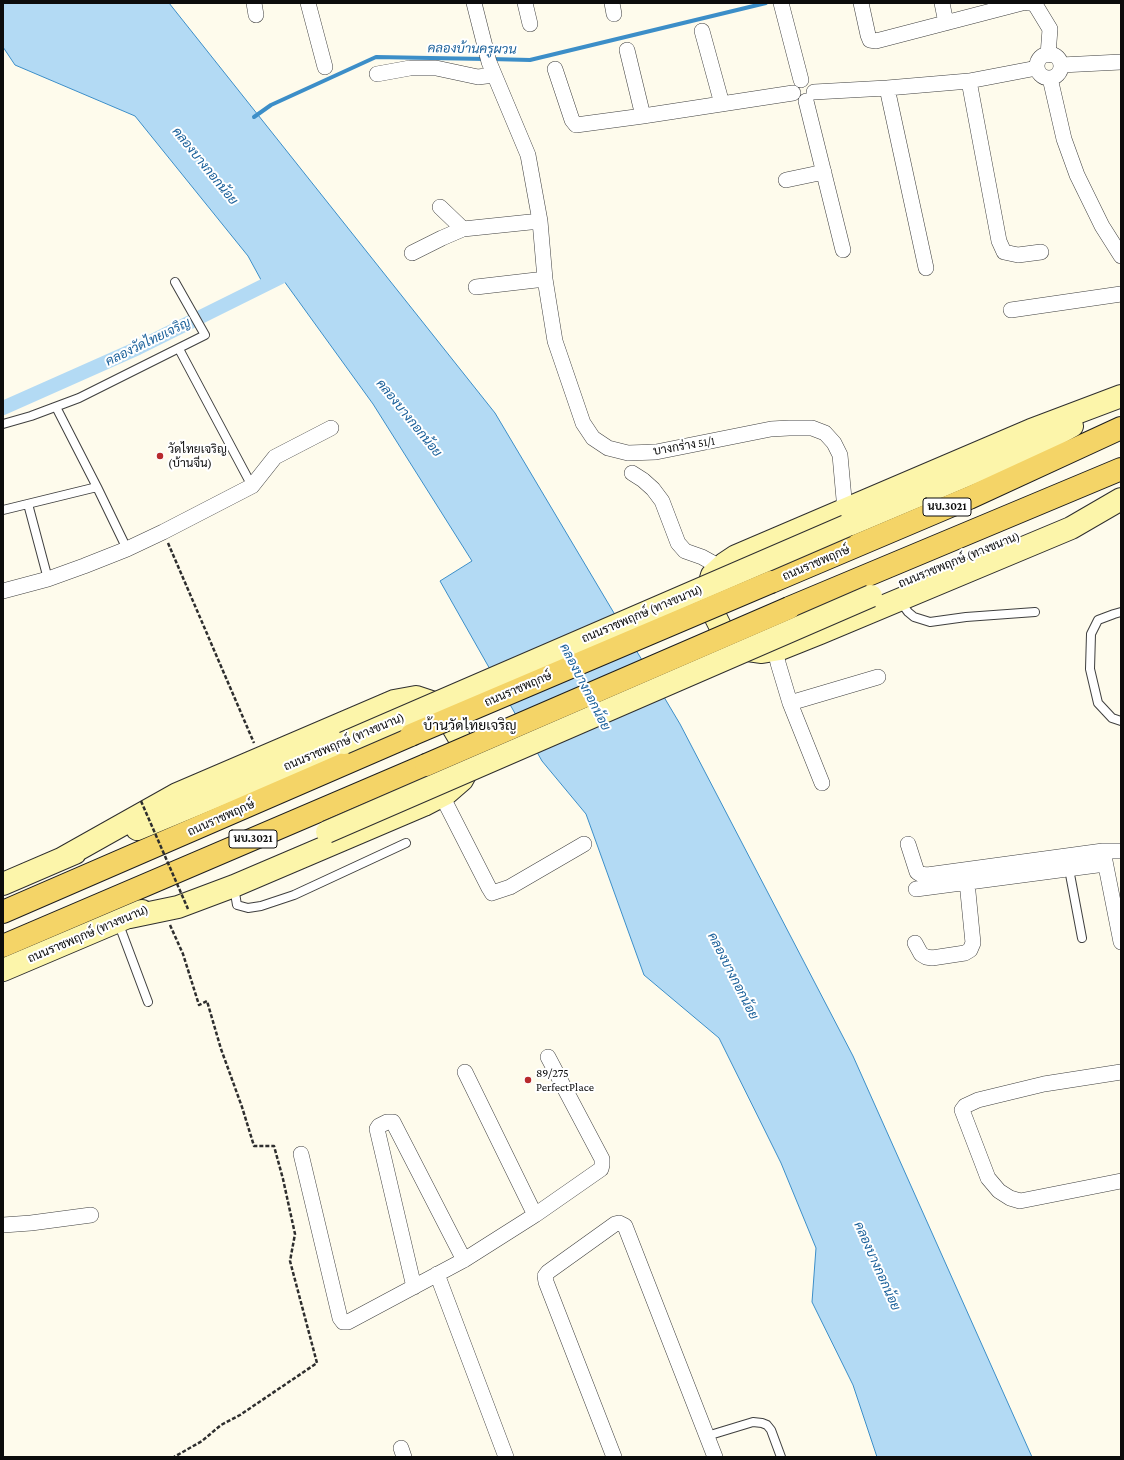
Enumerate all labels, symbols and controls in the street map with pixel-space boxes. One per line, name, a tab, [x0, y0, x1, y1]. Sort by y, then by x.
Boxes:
water label: คลองบ้านครูผวน	[427, 40, 517, 58]
water label: คลองบางกอกน้อย	[169, 124, 241, 208]
water label: คลองวัดไทยเจริญ	[103, 315, 193, 369]
water label: คลองบางกอกน้อย	[373, 376, 445, 460]
street label: บางกร่าง 51/1	[652, 433, 716, 459]
place label: วัดไทยเจริญ (บ้านจีน)	[168, 442, 227, 470]
marker: วัดไทยเจริญ (บ้านจีน)	[155, 451, 165, 461]
road number: นบ.3021	[923, 498, 971, 516]
street label: ถนนราชพฤกษ์ (ทางขนาน)	[896, 529, 1022, 591]
street label: ถนนราชพฤกษ์	[780, 542, 852, 584]
street label: ถนนราชพฤกษ์ (ทางขนาน)	[579, 582, 705, 646]
water label: คลองบางกอกน้อย	[556, 641, 614, 733]
street label: ถนนราชพฤกษ์	[482, 668, 554, 710]
street label: ถนนราชพฤกษ์ (ทางขนาน)	[281, 710, 407, 774]
district label: บ้านวัดไทยเจริญ	[423, 718, 517, 734]
street label: ถนนราชพฤกษ์	[185, 797, 257, 839]
road number: นบ.3021	[229, 830, 277, 848]
street label: ถนนราชพฤกษ์ (ทางขนาน)	[25, 902, 151, 966]
water label: คลองบางกอกน้อย	[704, 930, 762, 1022]
place label: 89/275 PerfectPlace	[536, 1066, 594, 1094]
marker: 89/275 PerfectPlace	[523, 1075, 533, 1085]
water label: คลองบางกอกน้อย	[850, 1219, 904, 1313]

